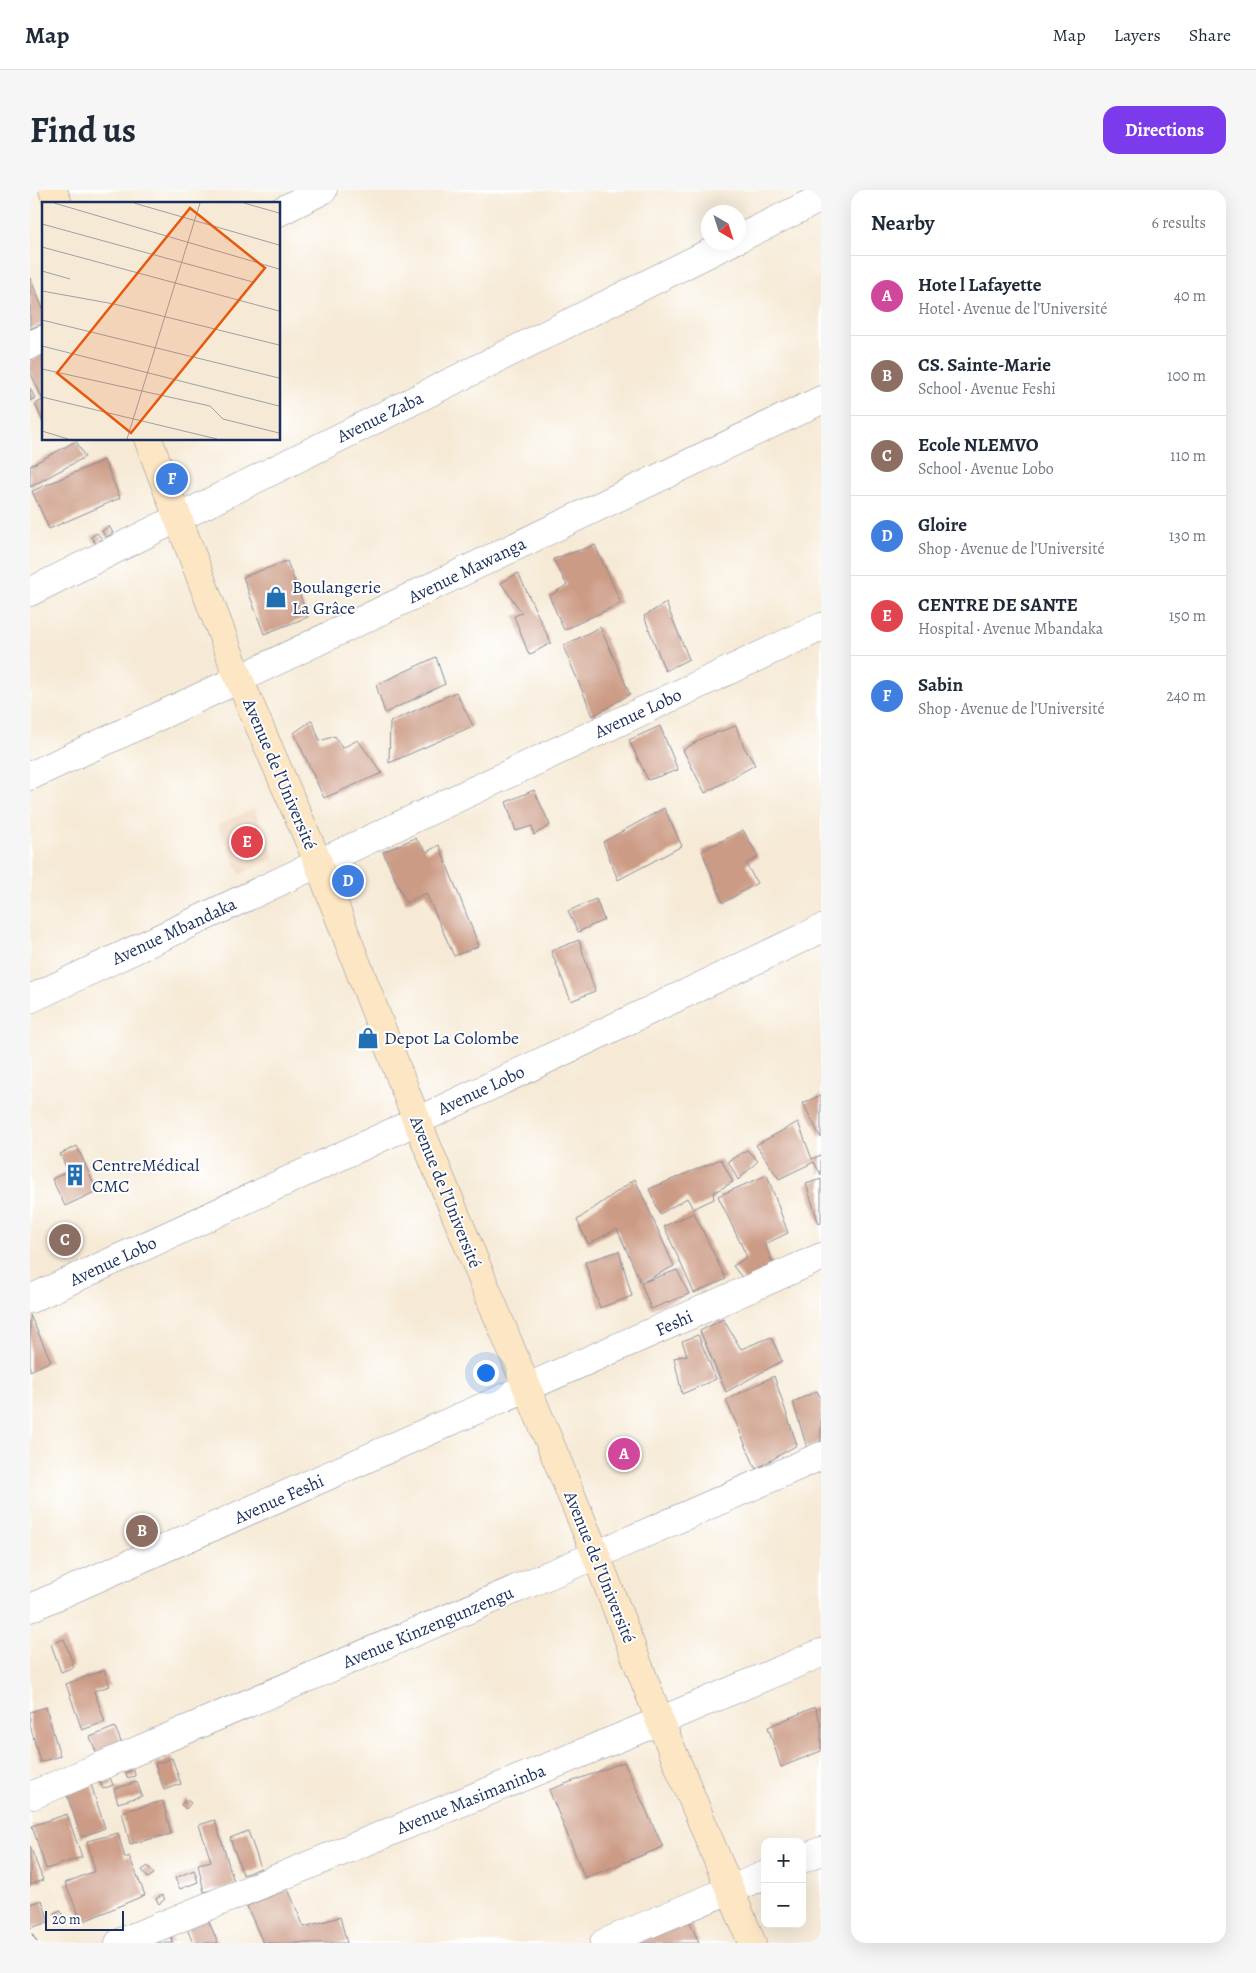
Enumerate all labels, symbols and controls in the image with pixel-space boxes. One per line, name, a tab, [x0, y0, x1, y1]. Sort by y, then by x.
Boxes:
text: Map	[25, 19, 69, 51]
text: Map	[1053, 23, 1086, 47]
text: Layers	[1114, 23, 1161, 47]
text: Share	[1189, 23, 1231, 47]
text: Find us	[30, 106, 136, 154]
button: Directions	[1103, 106, 1226, 154]
inset map	[42, 202, 280, 440]
north arrow	[701, 205, 746, 250]
text: Nearby	[871, 209, 934, 237]
text: 6 results	[1152, 212, 1206, 234]
text: Hote l Lafayette	[918, 272, 1042, 298]
text: A	[882, 285, 892, 307]
text: 40 m	[1174, 285, 1206, 307]
text: Hotel · Avenue de l’Université	[918, 298, 1107, 320]
text: CS. Sainte-Marie	[918, 352, 1051, 378]
text: B	[882, 365, 892, 387]
text: 100 m	[1167, 365, 1206, 387]
text: School · Avenue Feshi	[918, 378, 1056, 400]
street label: Avenue Zaba	[332, 385, 428, 449]
text: Ecole NLEMVO	[918, 432, 1039, 458]
text: C	[882, 445, 892, 467]
text: 110 m	[1170, 445, 1206, 467]
text: School · Avenue Lobo	[918, 458, 1054, 480]
pin: F	[156, 460, 188, 498]
text: Gloire	[918, 512, 967, 538]
text: D	[881, 525, 893, 547]
text: 130 m	[1169, 525, 1206, 547]
street label: Avenue Mawanga	[403, 531, 530, 609]
text: Shop · Avenue de l’Université	[918, 538, 1105, 560]
place label: Boulangerie La Grâce	[292, 575, 381, 620]
shop icon: Boulangerie La Grâce	[263, 584, 289, 610]
text: CENTRE DE SANTE	[918, 592, 1078, 618]
text: E	[882, 605, 892, 627]
text: 150 m	[1169, 605, 1206, 627]
text: Hospital · Avenue Mbandaka	[918, 618, 1103, 640]
text: Sabin	[918, 672, 963, 698]
street label: Avenue Lobo	[590, 682, 685, 744]
text: F	[883, 685, 891, 707]
text: 240 m	[1166, 685, 1206, 707]
street label: Avenue de l’Université	[237, 694, 323, 853]
text: Shop · Avenue de l’Université	[918, 698, 1105, 720]
pin: E	[231, 823, 263, 861]
pin: D	[332, 862, 364, 900]
street label: Avenue Mbandaka	[107, 891, 241, 971]
shop icon: Depot La Colombe	[355, 1025, 381, 1051]
place label: Depot La Colombe	[384, 1026, 519, 1050]
street label: Avenue Lobo	[433, 1059, 528, 1121]
street label: Avenue de l’Université	[404, 1112, 487, 1272]
place label: CentreMédical CMC	[92, 1153, 200, 1198]
building icon: CentreMédical CMC	[62, 1162, 88, 1188]
pin: C	[49, 1221, 81, 1259]
street label: Avenue Lobo	[65, 1230, 160, 1292]
street label: Feshi	[652, 1304, 696, 1342]
your location	[473, 1360, 499, 1386]
pin: A	[608, 1435, 640, 1473]
street label: Avenue Feshi	[230, 1469, 328, 1530]
street label: Avenue de l’Université	[558, 1487, 641, 1647]
pin: B	[126, 1512, 158, 1550]
street label: Avenue Kinzengunzengu	[338, 1580, 517, 1674]
street label: Avenue Masimaninba	[392, 1758, 550, 1840]
map controls	[761, 1838, 806, 1928]
button: +	[761, 1838, 806, 1883]
button: −	[761, 1883, 806, 1928]
scale bar	[45, 1908, 124, 1931]
text: 20 m	[52, 1910, 81, 1929]

